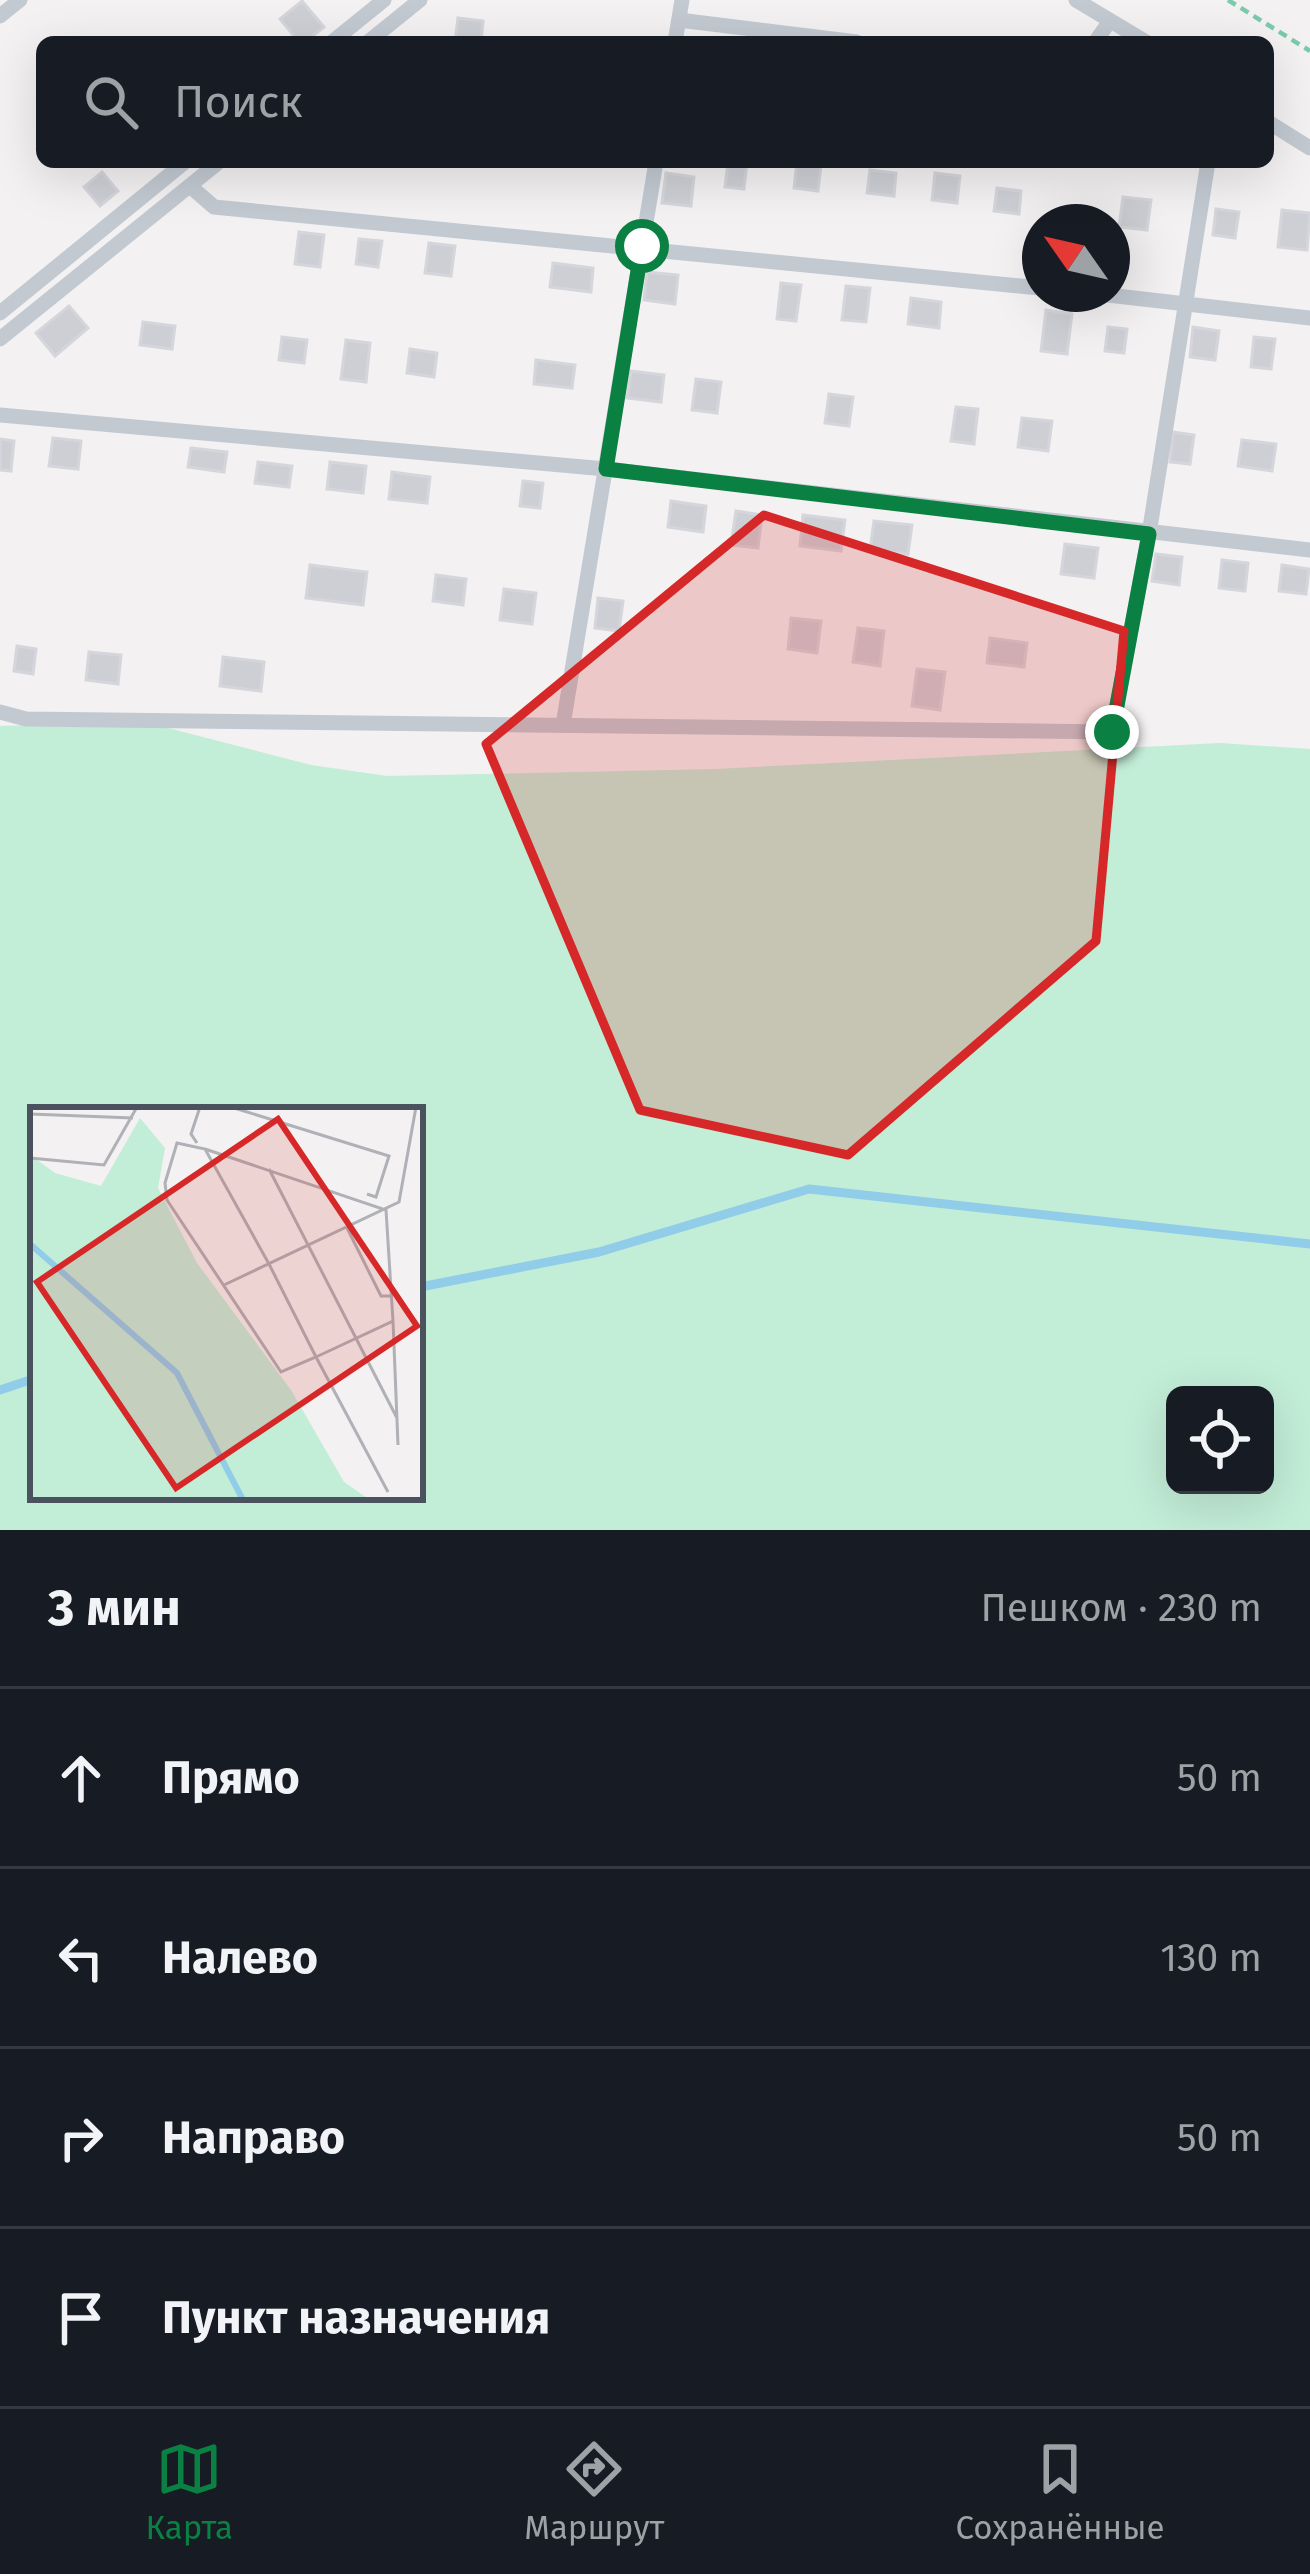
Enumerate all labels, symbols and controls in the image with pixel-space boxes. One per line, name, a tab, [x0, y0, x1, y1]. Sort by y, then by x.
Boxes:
search box	[36, 36, 1274, 168]
icon: search	[78, 69, 144, 135]
text: Поиск	[174, 75, 303, 129]
north arrow	[1022, 204, 1130, 312]
route start	[615, 219, 669, 273]
route end	[1085, 705, 1139, 759]
inset map	[30, 1107, 423, 1500]
map controls	[1166, 1386, 1274, 1494]
button: locate	[1166, 1386, 1274, 1494]
text: 3 мин	[48, 1577, 181, 1639]
text: Пешком · 230 m	[980, 1585, 1262, 1631]
icon: ahead	[48, 1745, 114, 1811]
text: Прямо	[162, 1751, 300, 1805]
text: 50 m	[1177, 1755, 1262, 1801]
icon: left	[48, 1925, 114, 1991]
text: Налево	[162, 1931, 318, 1985]
text: 130 m	[1160, 1935, 1262, 1981]
icon: right	[48, 2105, 114, 2171]
text: Направо	[162, 2111, 345, 2165]
text: 50 m	[1177, 2115, 1262, 2161]
icon: arrive	[48, 2285, 114, 2351]
text: Пункт назначения	[162, 2291, 550, 2345]
tab: Карта	[146, 2436, 233, 2548]
tab: Маршрут	[524, 2436, 664, 2548]
tab: Сохранённые	[955, 2436, 1164, 2548]

